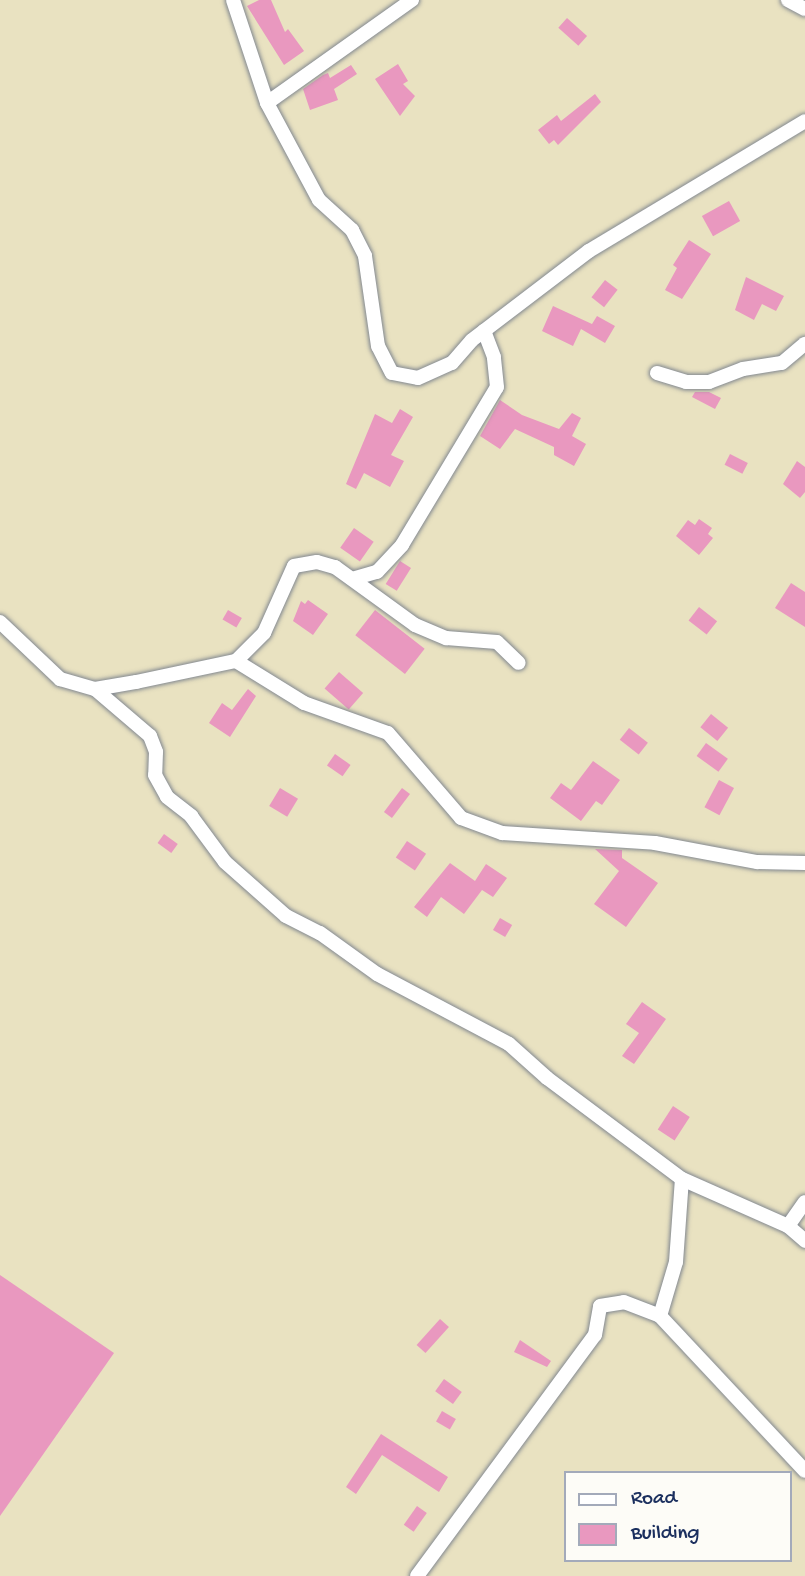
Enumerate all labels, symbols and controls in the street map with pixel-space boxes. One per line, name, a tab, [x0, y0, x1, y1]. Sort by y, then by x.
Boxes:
legend	[564, 1471, 791, 1562]
text: Road	[631, 1487, 677, 1512]
text: Building	[631, 1522, 700, 1547]

